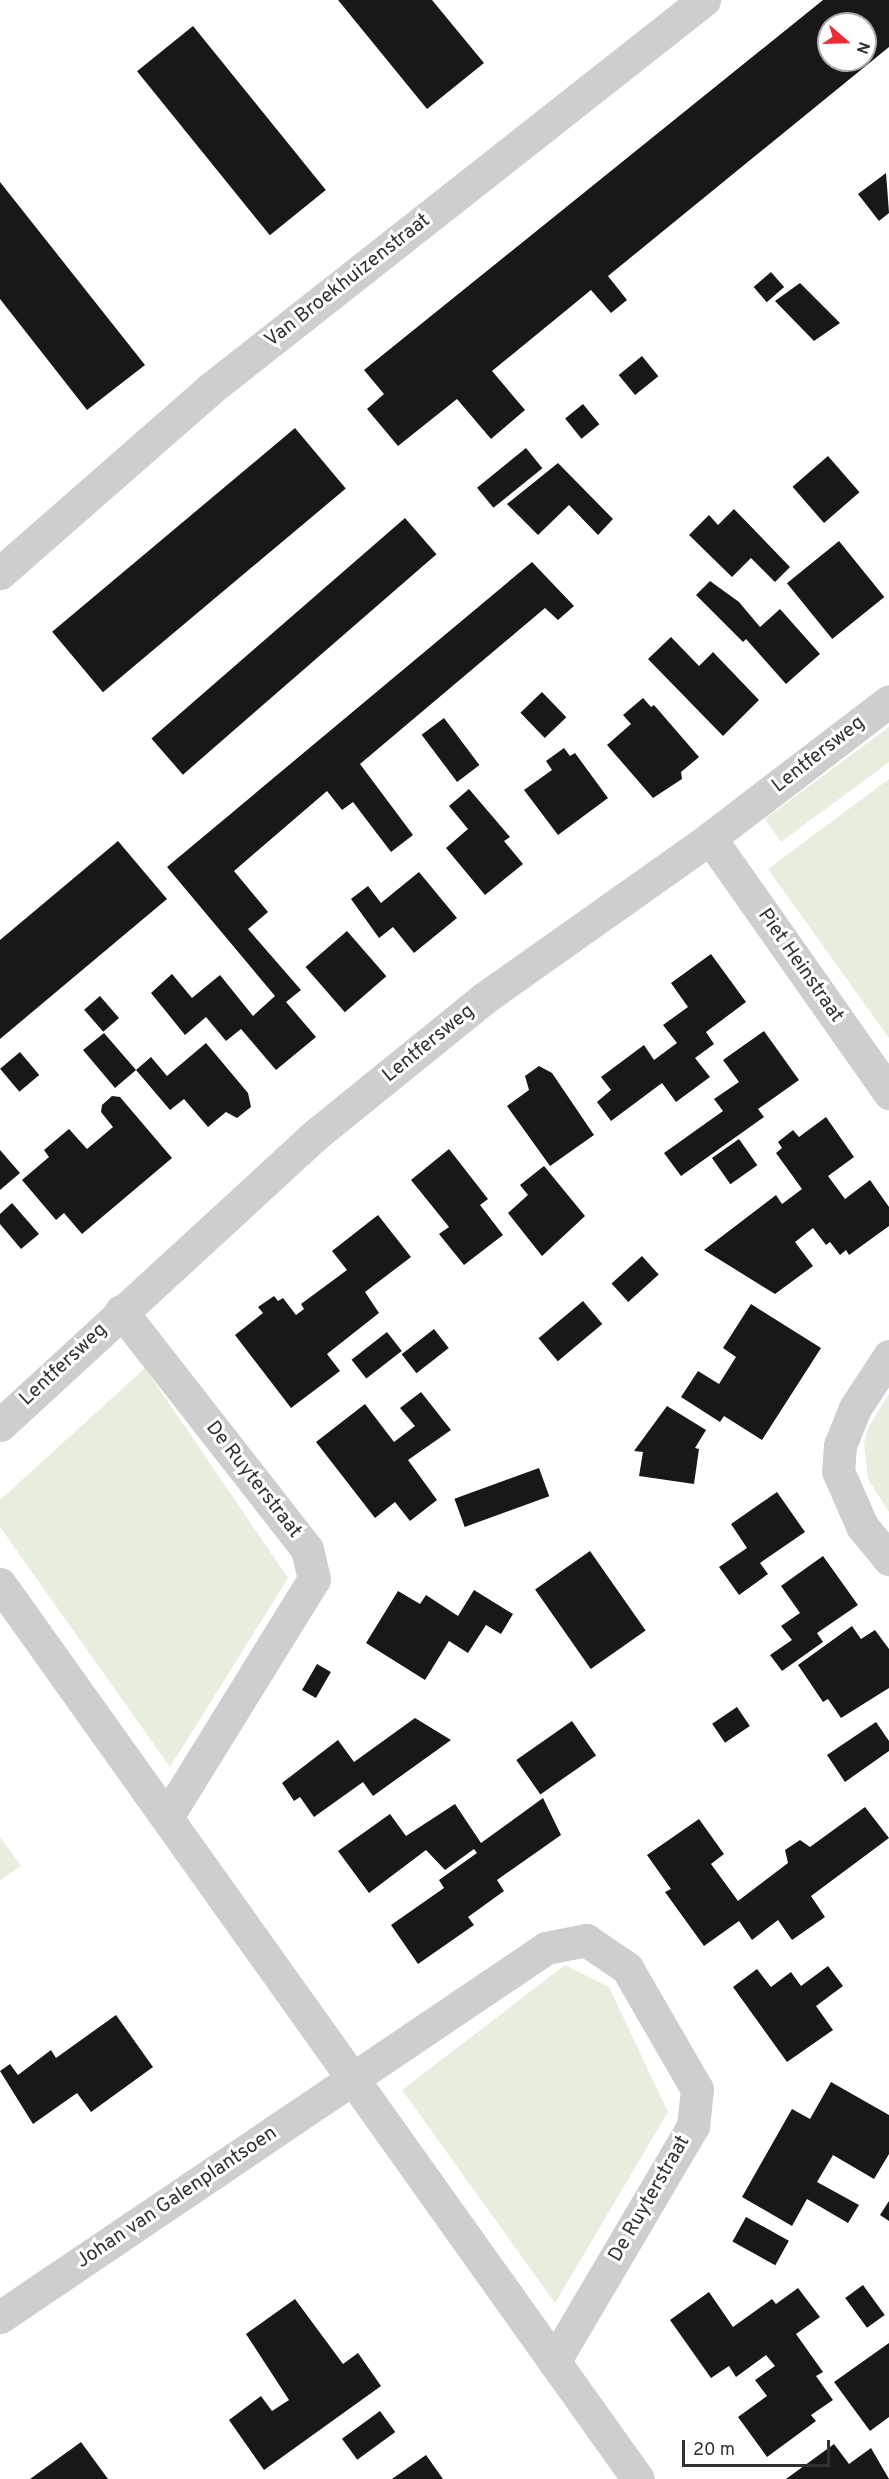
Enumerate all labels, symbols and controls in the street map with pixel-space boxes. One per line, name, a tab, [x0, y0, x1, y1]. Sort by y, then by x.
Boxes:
north arrow	[817, 12, 877, 72]
text: N	[851, 39, 873, 56]
street label: Van Broekhuizenstraat	[261, 209, 435, 353]
street label: Lentfersweg	[768, 711, 870, 799]
street label: Piet Heinstraat	[752, 904, 848, 1028]
street label: Lentfersweg	[378, 1000, 480, 1088]
street label: Lentfersweg	[15, 1318, 113, 1412]
street label: De Ruyterstraat	[200, 1417, 306, 1543]
street label: Johan van Galenplantsoen	[72, 2122, 282, 2274]
street label: De Ruyterstraat	[604, 2132, 696, 2266]
scale bar	[685, 2428, 834, 2466]
text: 20 m	[693, 2439, 735, 2462]

